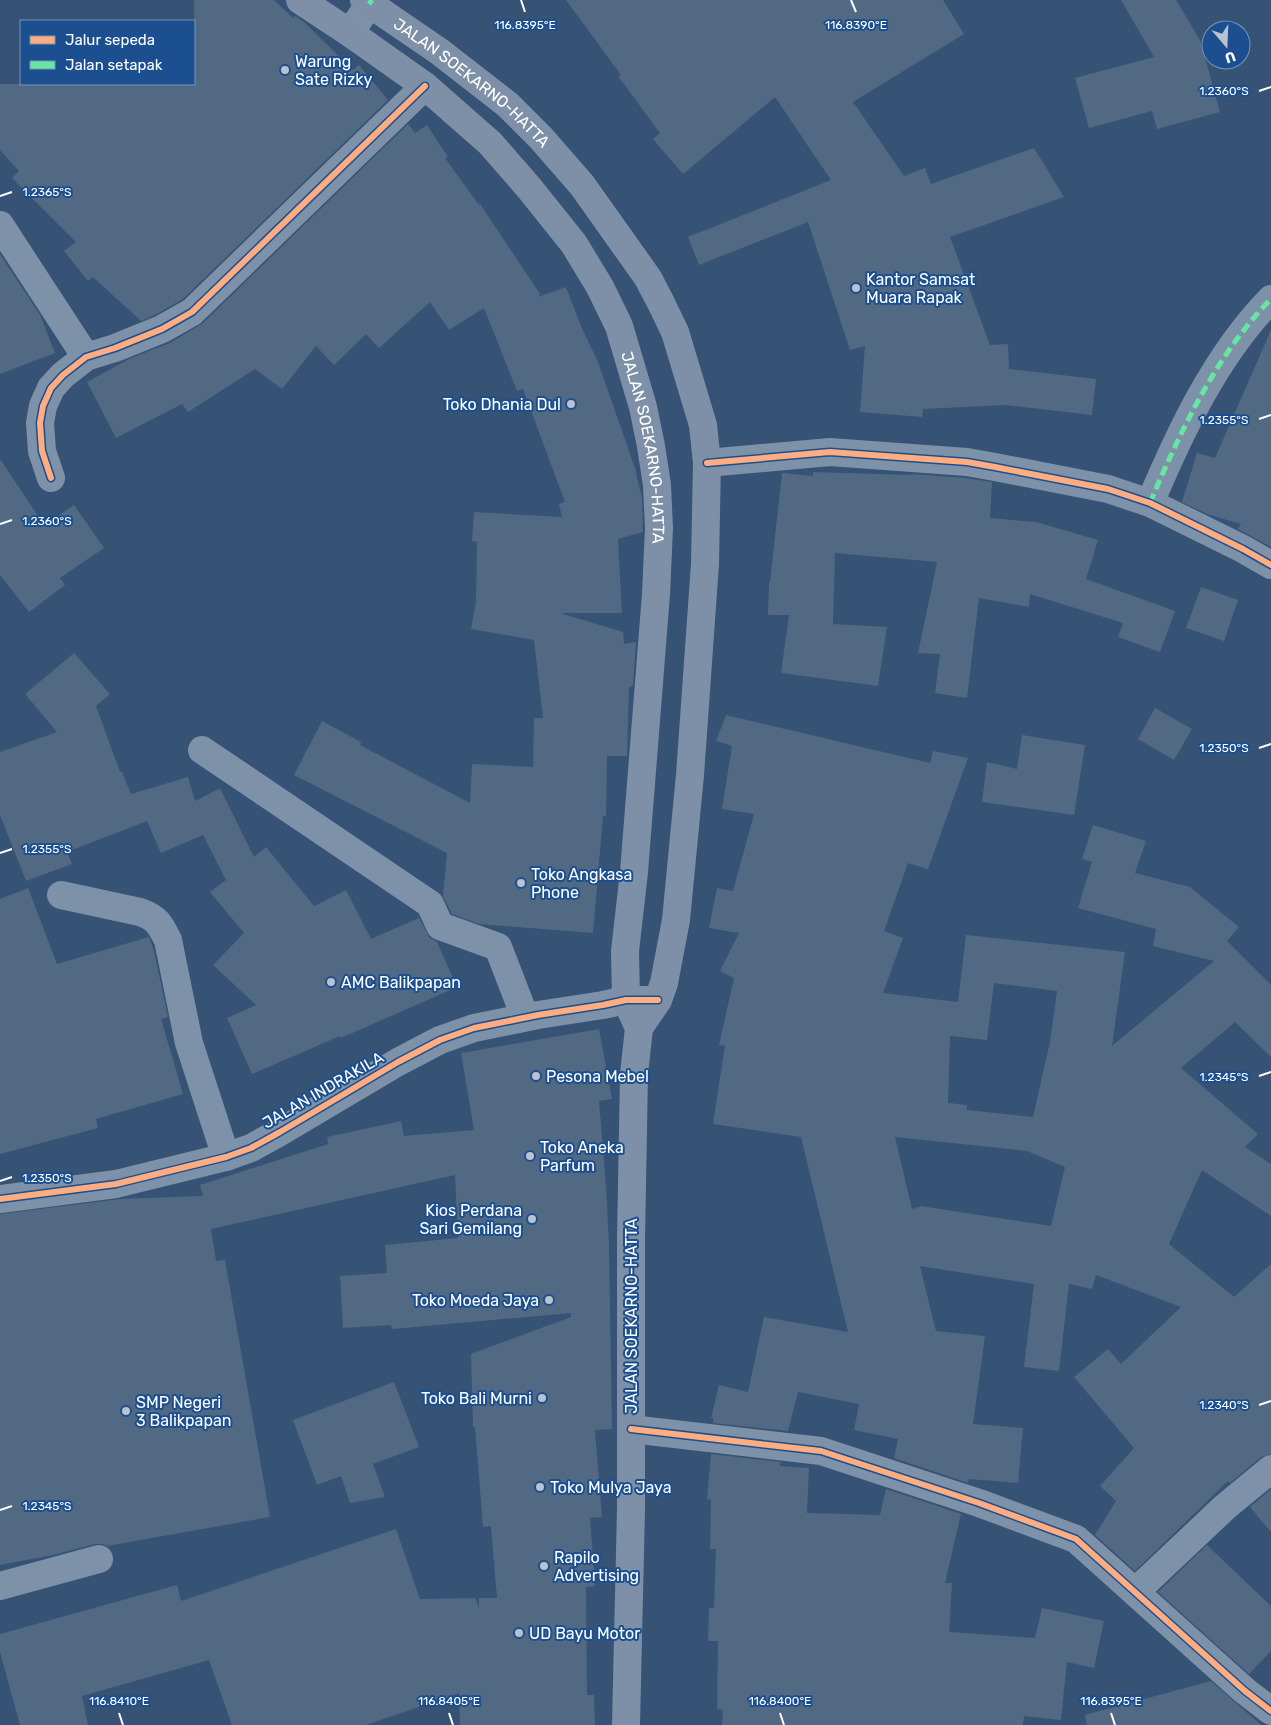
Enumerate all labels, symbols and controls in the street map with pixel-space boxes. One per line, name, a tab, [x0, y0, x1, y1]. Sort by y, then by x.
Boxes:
street label: JALAN SOEKARNO-HATTA	[390, 14, 554, 151]
text: 116.8395°E	[494, 18, 556, 32]
text: 116.8390°E	[825, 18, 887, 32]
legend	[20, 20, 195, 85]
north arrow	[1201, 20, 1251, 70]
text: Jalur sepeda	[65, 31, 155, 49]
text: U	[1223, 47, 1238, 67]
place label: Warung Sate Rizky	[295, 52, 373, 89]
text: Jalan setapak	[65, 56, 163, 74]
marker: Warung Sate Rizky	[279, 64, 291, 76]
text: 1.2360°S	[1199, 84, 1249, 98]
text: 1.2365°S	[23, 185, 71, 199]
place label: Kantor Samsat Muara Rapak	[866, 270, 975, 307]
marker: Kantor Samsat Muara Rapak	[850, 282, 862, 294]
street label: JALAN SOEKARNO-HATTA	[618, 349, 669, 544]
place label: Toko Dhania Dul	[443, 395, 561, 414]
marker: Toko Dhania Dul	[565, 398, 577, 410]
text: 1.2355°S	[1200, 413, 1248, 427]
text: 1.2360°S	[22, 514, 72, 528]
text: 1.2350°S	[1199, 741, 1249, 755]
text: 1.2355°S	[23, 842, 71, 856]
place label: Toko Angkasa Phone	[531, 865, 632, 902]
marker: Toko Angkasa Phone	[515, 877, 527, 889]
place label: AMC Balikpapan	[341, 973, 461, 992]
marker: AMC Balikpapan	[325, 976, 337, 988]
street label: JALAN INDRAKILA	[259, 1047, 387, 1132]
place label: Pesona Mebel	[546, 1067, 649, 1086]
marker: Pesona Mebel	[530, 1070, 542, 1082]
text: 1.2345°S	[1199, 1070, 1249, 1084]
place label: Toko Aneka Parfum	[540, 1138, 624, 1175]
marker: Toko Aneka Parfum	[524, 1150, 536, 1162]
text: 1.2350°S	[22, 1171, 72, 1185]
place label: Kios Perdana Sari Gemilang	[419, 1201, 522, 1238]
marker: Kios Perdana Sari Gemilang	[526, 1213, 538, 1225]
street label: JALAN SOEKARNO-HATTA	[622, 1218, 641, 1414]
place label: Toko Moeda Jaya	[412, 1291, 539, 1310]
marker: Toko Moeda Jaya	[543, 1294, 555, 1306]
place label: Toko Bali Murni	[421, 1389, 532, 1408]
marker: Toko Bali Murni	[536, 1392, 548, 1404]
place label: SMP Negeri 3 Balikpapan	[136, 1393, 232, 1430]
text: 1.2340°S	[1199, 1398, 1249, 1412]
marker: SMP Negeri 3 Balikpapan	[120, 1405, 132, 1417]
place label: Toko Mulya Jaya	[550, 1478, 671, 1497]
marker: Toko Mulya Jaya	[534, 1481, 546, 1493]
text: 1.2345°S	[22, 1499, 72, 1513]
place label: Rapilo Advertising	[554, 1548, 639, 1585]
marker: Rapilo Advertising	[538, 1560, 550, 1572]
place label: UD Bayu Motor	[529, 1624, 640, 1643]
marker: UD Bayu Motor	[513, 1627, 525, 1639]
text: 116.8410°E	[89, 1694, 149, 1708]
text: 116.8405°E	[418, 1694, 480, 1708]
text: 116.8400°E	[749, 1694, 811, 1708]
text: 116.8395°E	[1080, 1694, 1142, 1708]

